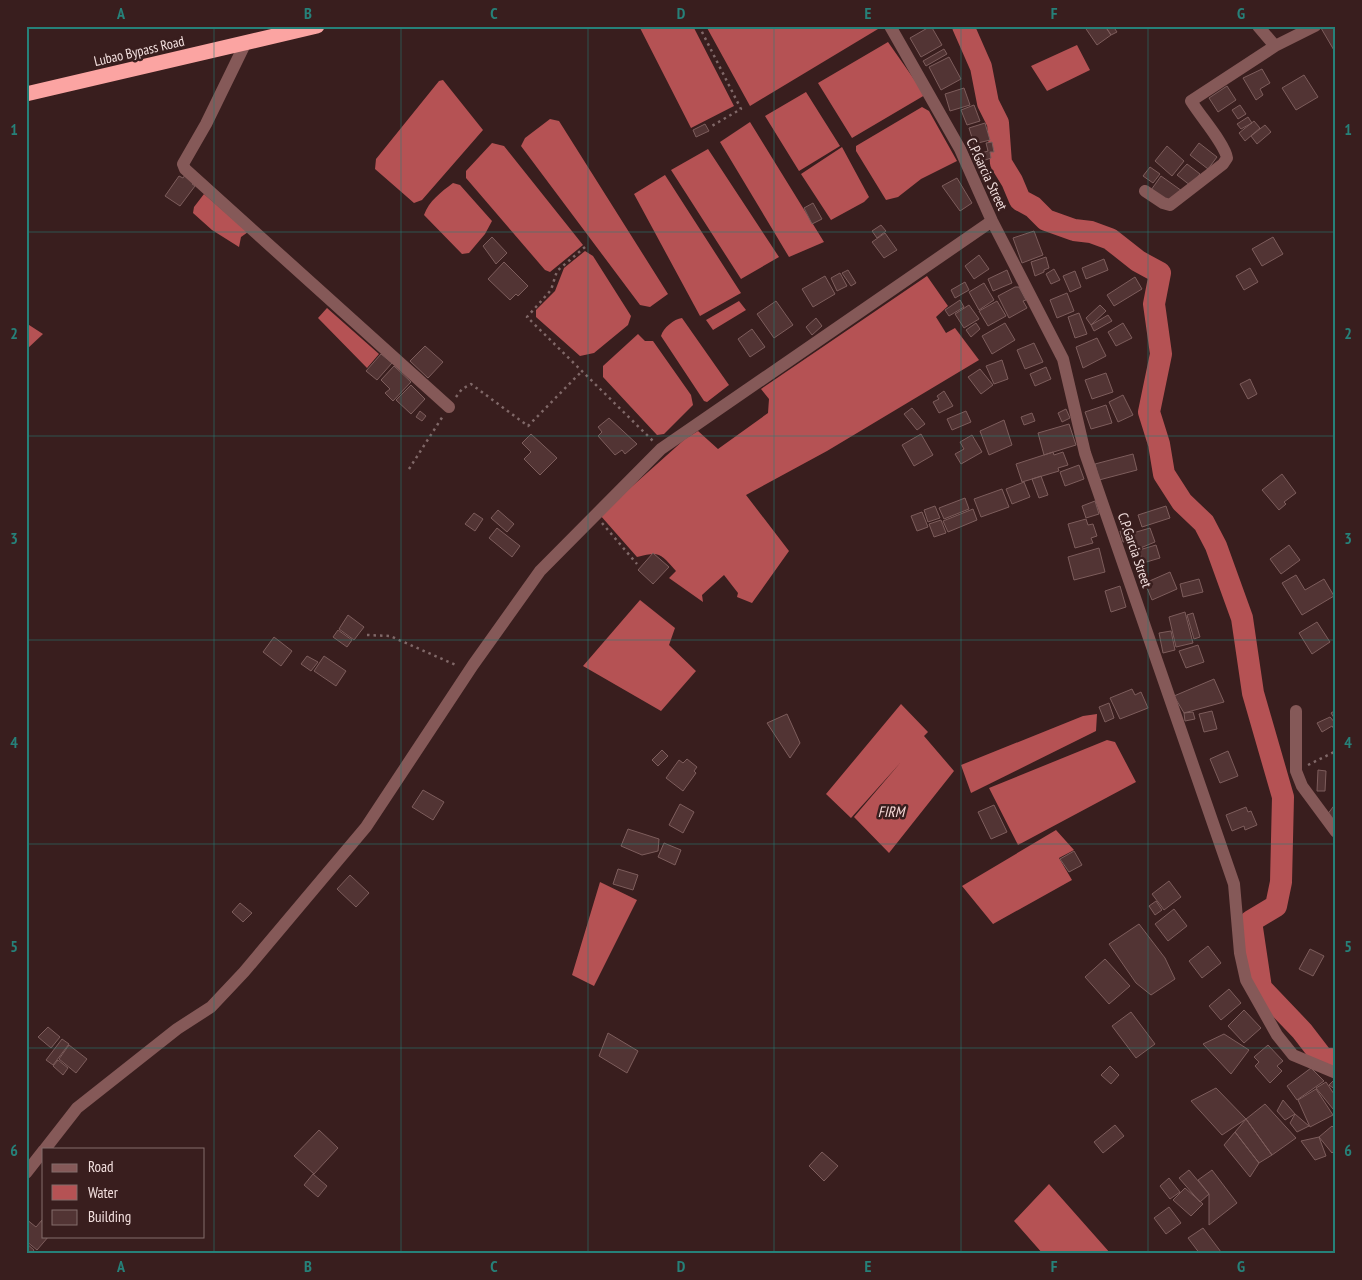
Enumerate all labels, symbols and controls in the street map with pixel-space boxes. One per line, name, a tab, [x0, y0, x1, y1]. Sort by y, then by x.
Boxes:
text: A	[116, 3, 126, 23]
text: B	[304, 3, 312, 23]
text: C	[490, 3, 498, 23]
text: D	[677, 3, 686, 23]
text: E	[865, 3, 872, 23]
text: F	[1051, 3, 1058, 23]
text: G	[1237, 3, 1245, 23]
street label: Lubao Bypass Road	[92, 32, 186, 70]
text: 1	[10, 119, 18, 139]
text: 1	[1344, 119, 1352, 139]
street label: C.P.Garcia Street	[962, 135, 1012, 213]
text: 2	[10, 323, 18, 343]
text: 2	[1344, 323, 1352, 343]
street label: C.P.Garcia Street	[1114, 510, 1156, 590]
text: 3	[10, 528, 18, 548]
text: 3	[1344, 528, 1352, 548]
text: 4	[10, 732, 18, 752]
text: 4	[1344, 732, 1352, 752]
water label: FIRM	[878, 802, 907, 821]
text: 5	[10, 936, 18, 956]
text: 5	[1344, 936, 1352, 956]
text: 6	[10, 1140, 18, 1160]
text: 6	[1344, 1140, 1352, 1160]
legend	[42, 1148, 205, 1238]
text: Road	[88, 1157, 114, 1176]
text: Water	[88, 1183, 119, 1202]
text: Building	[88, 1207, 131, 1226]
text: A	[116, 1256, 126, 1276]
text: B	[304, 1256, 312, 1276]
text: C	[490, 1256, 498, 1276]
text: D	[677, 1256, 686, 1276]
text: E	[865, 1256, 872, 1276]
text: F	[1051, 1256, 1058, 1276]
text: G	[1237, 1256, 1245, 1276]

